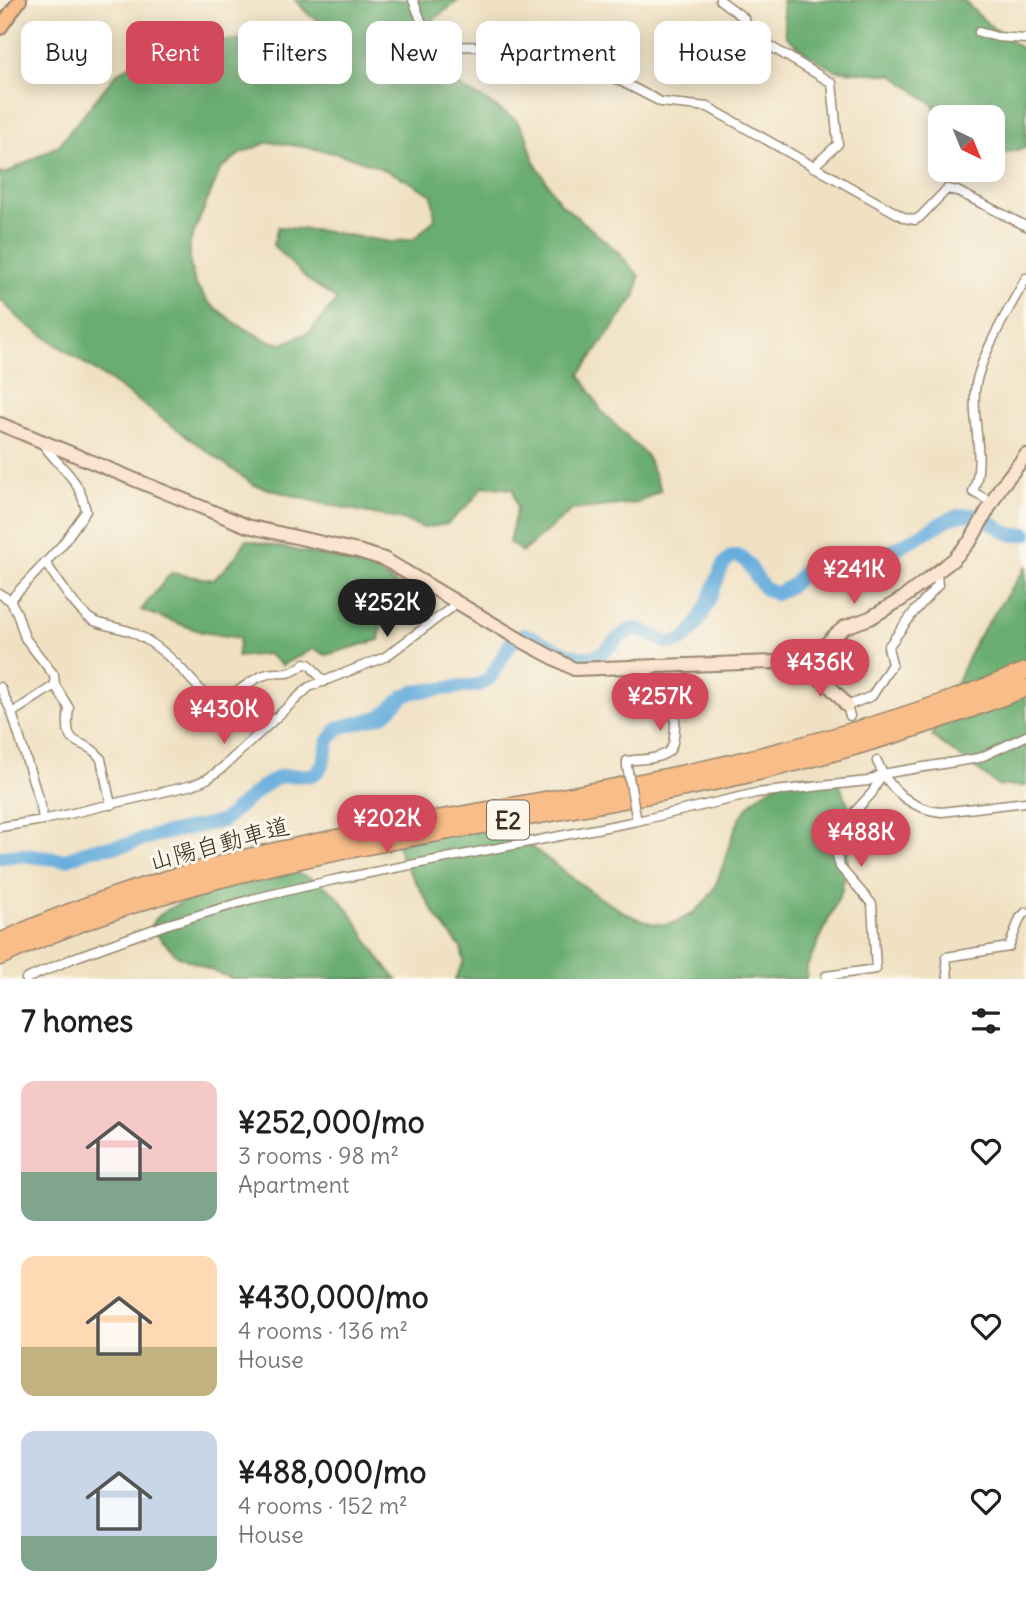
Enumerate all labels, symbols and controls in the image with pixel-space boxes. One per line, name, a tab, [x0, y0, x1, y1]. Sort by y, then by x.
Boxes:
chip: Buy	[21, 21, 112, 84]
chip: Rent	[126, 21, 224, 84]
chip: Filters	[238, 21, 352, 84]
chip: New	[366, 21, 462, 84]
chip: Apartment	[476, 21, 640, 84]
chip: House	[654, 21, 771, 84]
north arrow	[928, 105, 1004, 182]
map controls	[928, 105, 1005, 182]
pin: ¥241K	[805, 546, 903, 606]
text: ¥241K	[823, 554, 885, 583]
pin: ¥252K	[338, 580, 436, 639]
text: ¥252K	[354, 587, 420, 616]
pin: ¥436K	[771, 640, 869, 699]
text: ¥436K	[786, 647, 854, 676]
pin: ¥257K	[611, 674, 709, 733]
text: ¥257K	[628, 681, 692, 710]
pin: ¥430K	[175, 686, 273, 746]
text: ¥430K	[189, 694, 259, 723]
pin: ¥202K	[338, 796, 436, 855]
road number: E2	[487, 800, 529, 840]
text: ¥202K	[353, 803, 421, 832]
street label: 山陽自動車道	[146, 810, 292, 876]
pin: ¥488K	[812, 810, 910, 869]
text: ¥488K	[827, 817, 895, 846]
text: 7 homes	[21, 1002, 133, 1040]
icon: filters	[967, 1002, 1005, 1040]
text: ¥252,000/mo	[238, 1103, 425, 1141]
icon: home	[77, 1109, 161, 1193]
icon: heart	[967, 1132, 1005, 1170]
text: 3 rooms · 98 m²	[238, 1141, 399, 1170]
text: Apartment	[238, 1170, 350, 1199]
text: ¥430,000/mo	[238, 1278, 429, 1316]
icon: home	[77, 1284, 161, 1368]
icon: heart	[967, 1307, 1005, 1345]
text: 4 rooms · 136 m²	[238, 1316, 408, 1345]
text: House	[238, 1345, 304, 1374]
text: ¥488,000/mo	[238, 1453, 426, 1491]
icon: home	[77, 1459, 161, 1543]
icon: heart	[967, 1482, 1005, 1520]
text: 4 rooms · 152 m²	[238, 1491, 408, 1520]
text: House	[238, 1520, 304, 1549]

